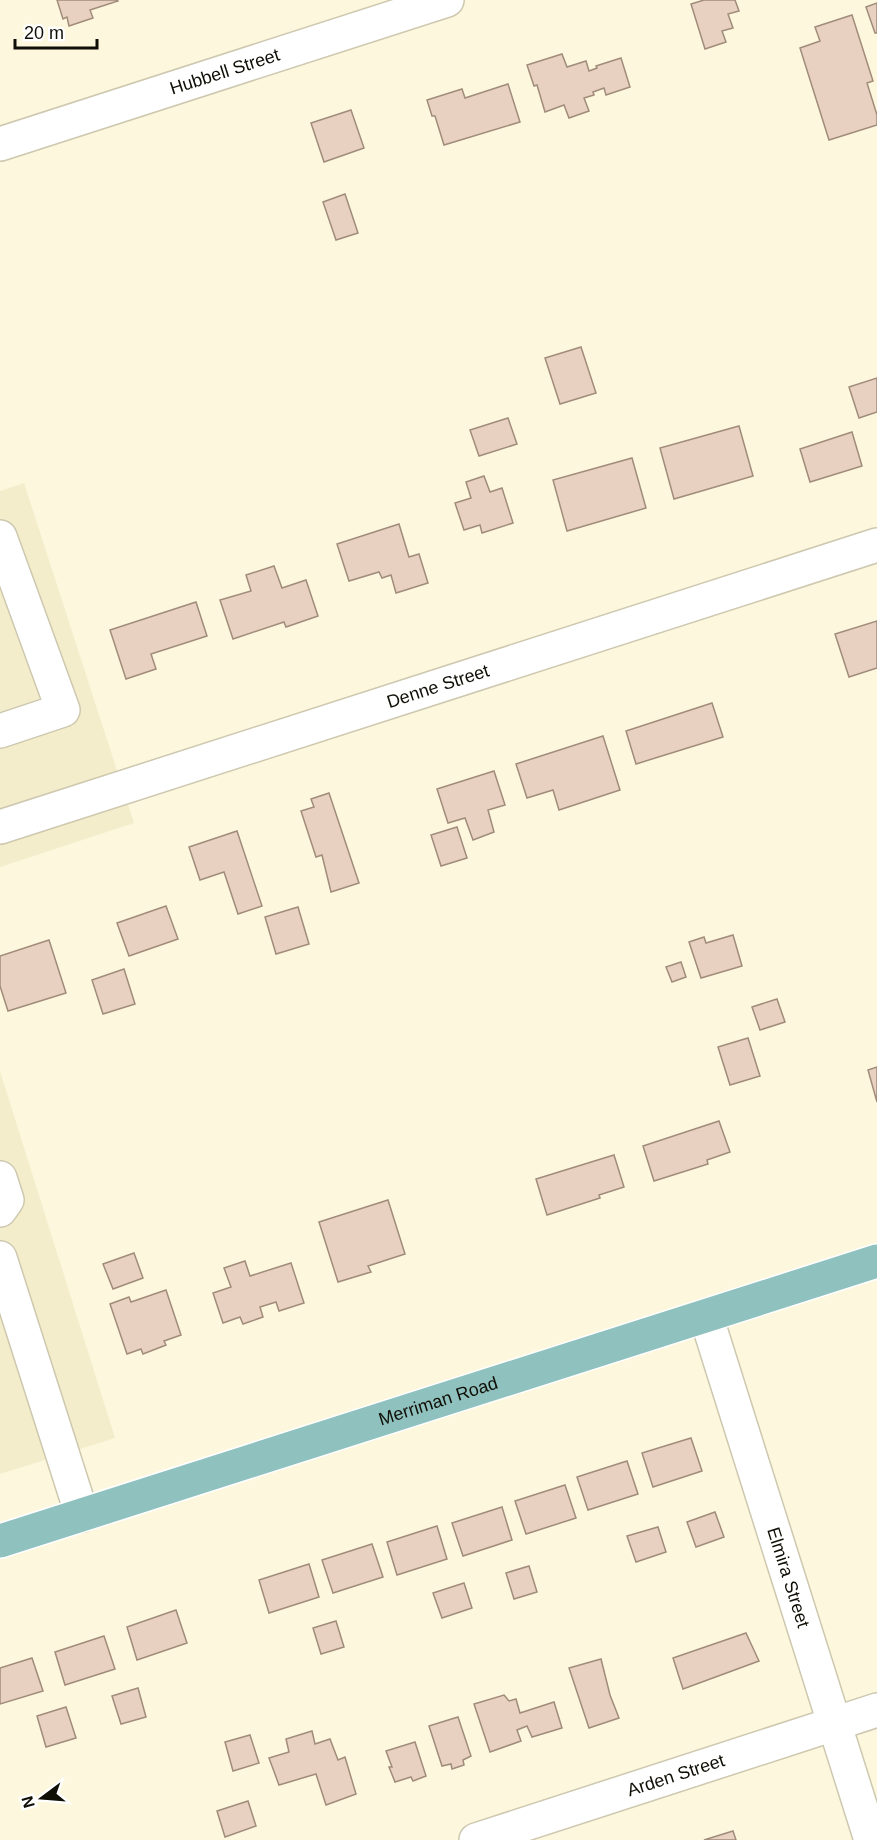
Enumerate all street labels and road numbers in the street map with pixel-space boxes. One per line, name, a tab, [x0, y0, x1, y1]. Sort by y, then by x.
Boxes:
street label: Hubbell Street	[167, 45, 282, 99]
street label: Denne Street	[384, 660, 492, 712]
street label: Merriman Road	[376, 1373, 500, 1429]
street label: Elmira Street	[763, 1525, 813, 1630]
street label: Arden Street	[625, 1750, 727, 1800]

